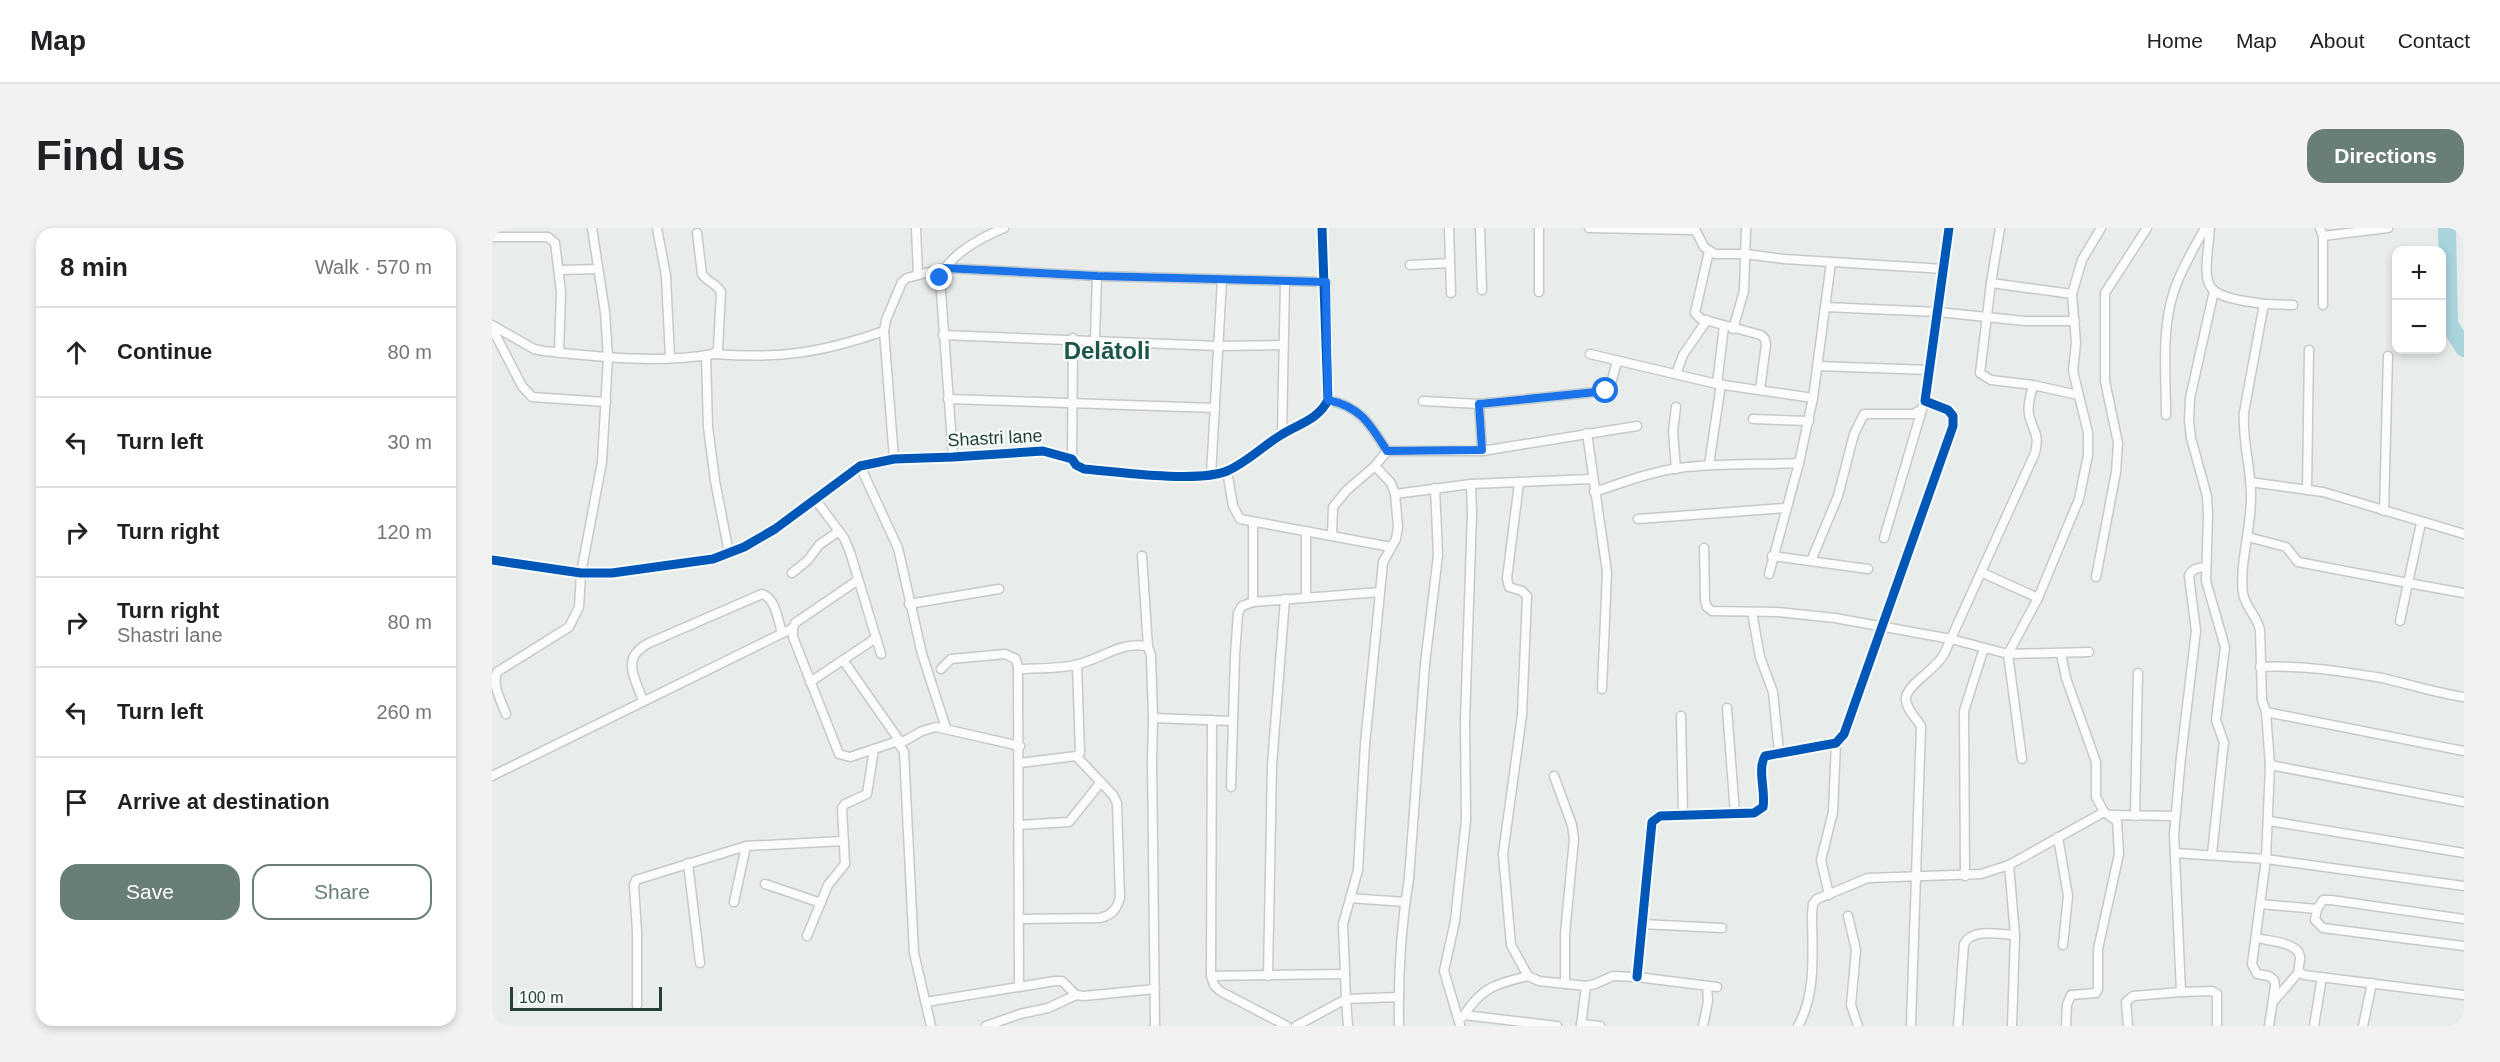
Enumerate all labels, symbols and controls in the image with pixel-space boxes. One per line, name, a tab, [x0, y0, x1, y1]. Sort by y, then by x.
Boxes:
text: Map	[30, 25, 86, 56]
text: Home	[2147, 29, 2203, 52]
text: Map	[2236, 29, 2277, 52]
text: About	[2310, 29, 2365, 52]
text: Contact	[2398, 29, 2470, 52]
button: Directions	[2307, 129, 2464, 183]
text: Find us	[36, 132, 185, 179]
map controls	[2392, 246, 2446, 354]
button: +	[2392, 246, 2446, 300]
text: 8 min	[60, 252, 128, 282]
text: Walk · 570 m	[315, 256, 432, 278]
route end	[926, 264, 952, 290]
button: −	[2392, 300, 2446, 354]
icon: ahead	[60, 336, 93, 369]
district label: Delātoli	[1064, 337, 1150, 364]
text: Continue	[117, 339, 212, 364]
text: 80 m	[388, 341, 432, 363]
route start	[1592, 377, 1618, 403]
icon: left	[60, 426, 93, 459]
street label: Shastri lane	[947, 426, 1043, 450]
text: Turn left	[117, 429, 203, 454]
text: 30 m	[388, 431, 432, 453]
icon: right	[60, 516, 93, 549]
text: Turn right	[117, 519, 219, 544]
text: 120 m	[376, 521, 432, 543]
text: Turn right	[117, 598, 219, 623]
icon: right	[60, 606, 93, 639]
text: 80 m	[388, 611, 432, 633]
text: Shastri lane	[117, 624, 223, 646]
icon: left	[60, 696, 93, 729]
text: Turn left	[117, 699, 203, 724]
text: 260 m	[376, 701, 432, 723]
icon: arrive	[60, 786, 93, 819]
text: Arrive at destination	[117, 789, 330, 814]
button: Save	[60, 864, 240, 920]
button: Share	[252, 864, 432, 920]
scale bar	[510, 984, 662, 1012]
text: 100 m	[519, 989, 563, 1006]

